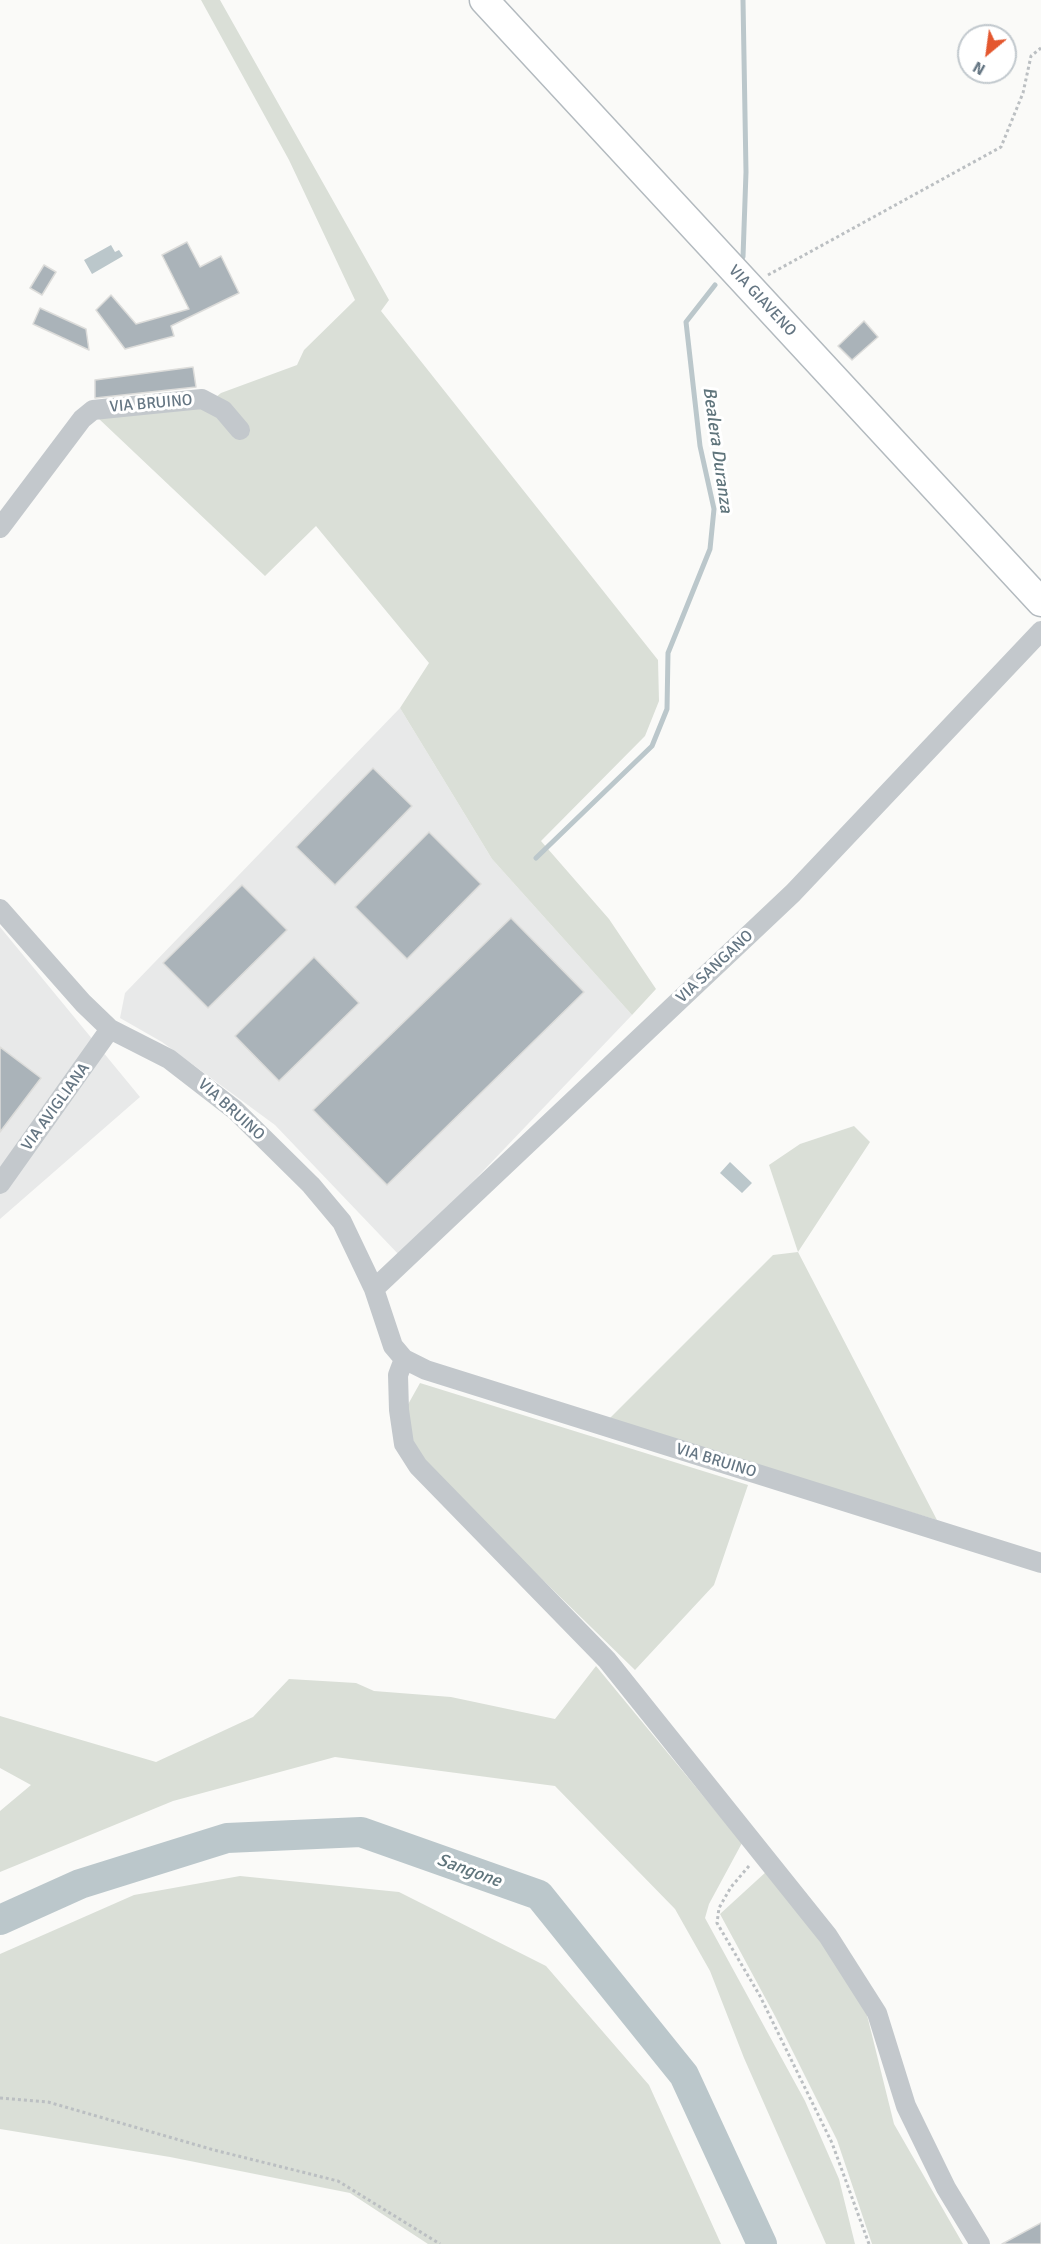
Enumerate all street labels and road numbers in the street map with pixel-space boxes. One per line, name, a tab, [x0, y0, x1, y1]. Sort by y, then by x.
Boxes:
street label: VIA GIAVENO	[724, 261, 800, 341]
street label: VIA BRUINO	[109, 391, 193, 417]
street label: VIA SANGANO	[673, 926, 757, 1008]
street label: VIA AVIGLIANA	[18, 1059, 94, 1155]
street label: VIA BRUINO	[194, 1075, 268, 1145]
street label: VIA BRUINO	[673, 1440, 759, 1482]

